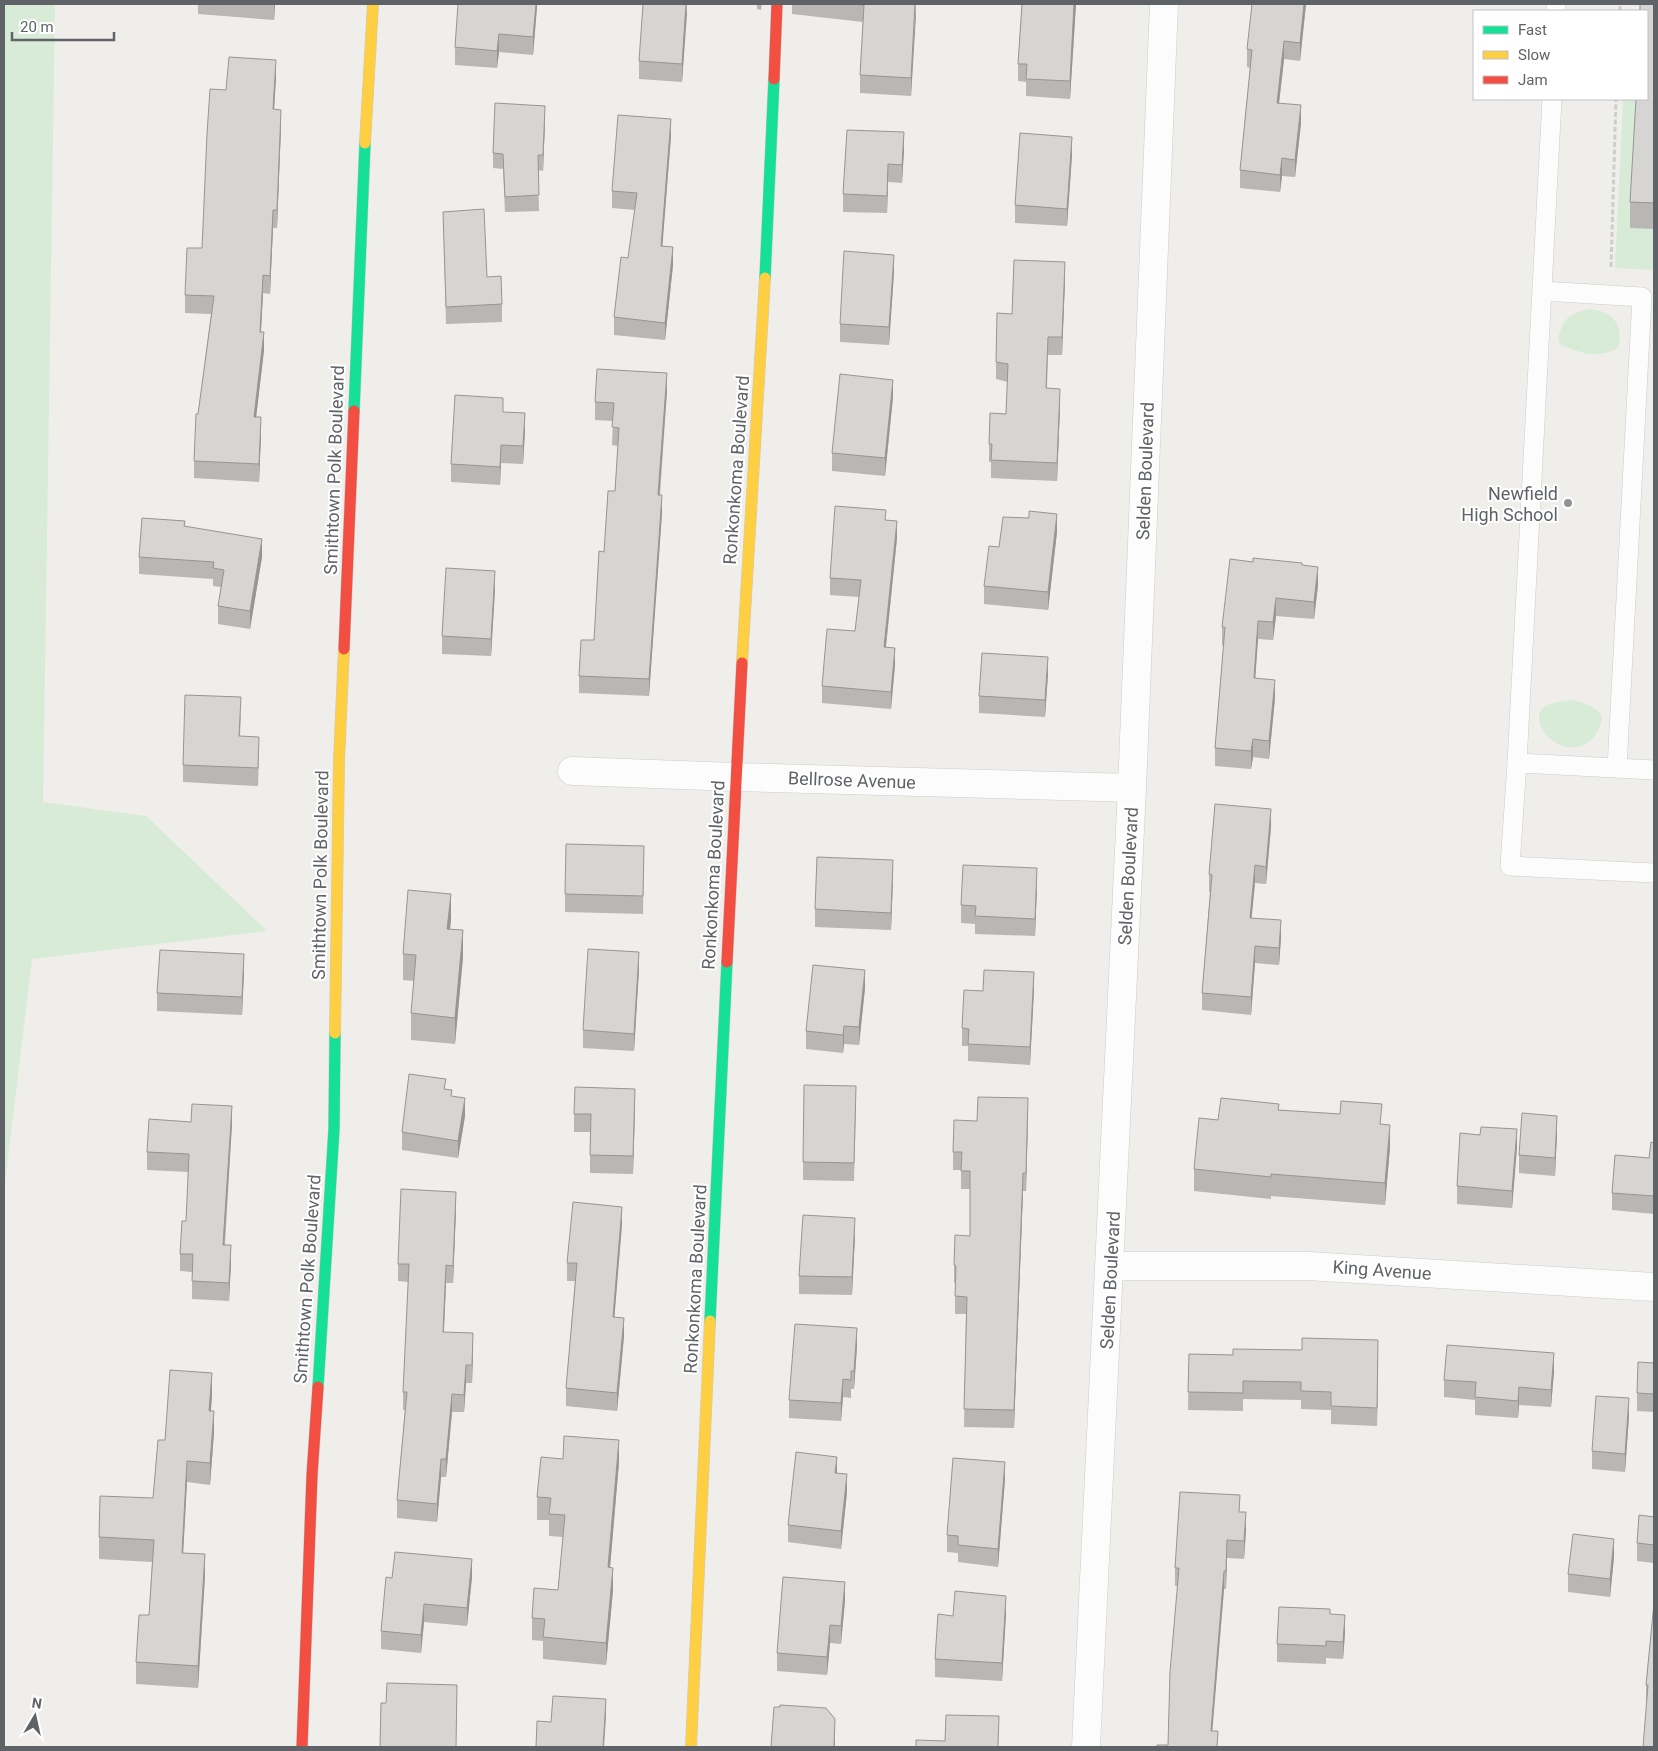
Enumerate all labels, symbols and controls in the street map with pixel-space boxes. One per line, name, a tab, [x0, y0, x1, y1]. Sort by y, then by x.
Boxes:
scale bar	[12, 10, 115, 42]
legend	[1473, 10, 1648, 100]
text: 20 m	[20, 18, 54, 36]
text: Fast	[1518, 21, 1547, 39]
text: Slow	[1518, 46, 1550, 64]
text: Jam	[1518, 71, 1548, 89]
street label: Smithtown Polk Boulevard	[320, 365, 348, 575]
street label: Ronkonkoma Boulevard	[719, 375, 753, 565]
street label: Selden Boulevard	[1132, 401, 1158, 541]
place label: Newfield High School	[1461, 483, 1558, 525]
marker: Newfield High School	[1562, 497, 1574, 509]
street label: Bellrose Avenue	[788, 767, 916, 793]
street label: Smithtown Polk Boulevard	[308, 770, 332, 980]
street label: Ronkonkoma Boulevard	[698, 780, 728, 970]
street label: Selden Boulevard	[1114, 806, 1142, 946]
street label: Smithtown Polk Boulevard	[289, 1174, 325, 1384]
street label: Ronkonkoma Boulevard	[680, 1184, 710, 1374]
street label: Selden Boulevard	[1096, 1210, 1124, 1350]
street label: King Avenue	[1332, 1256, 1432, 1284]
north arrow	[10, 1691, 60, 1741]
text: N	[31, 1694, 43, 1712]

